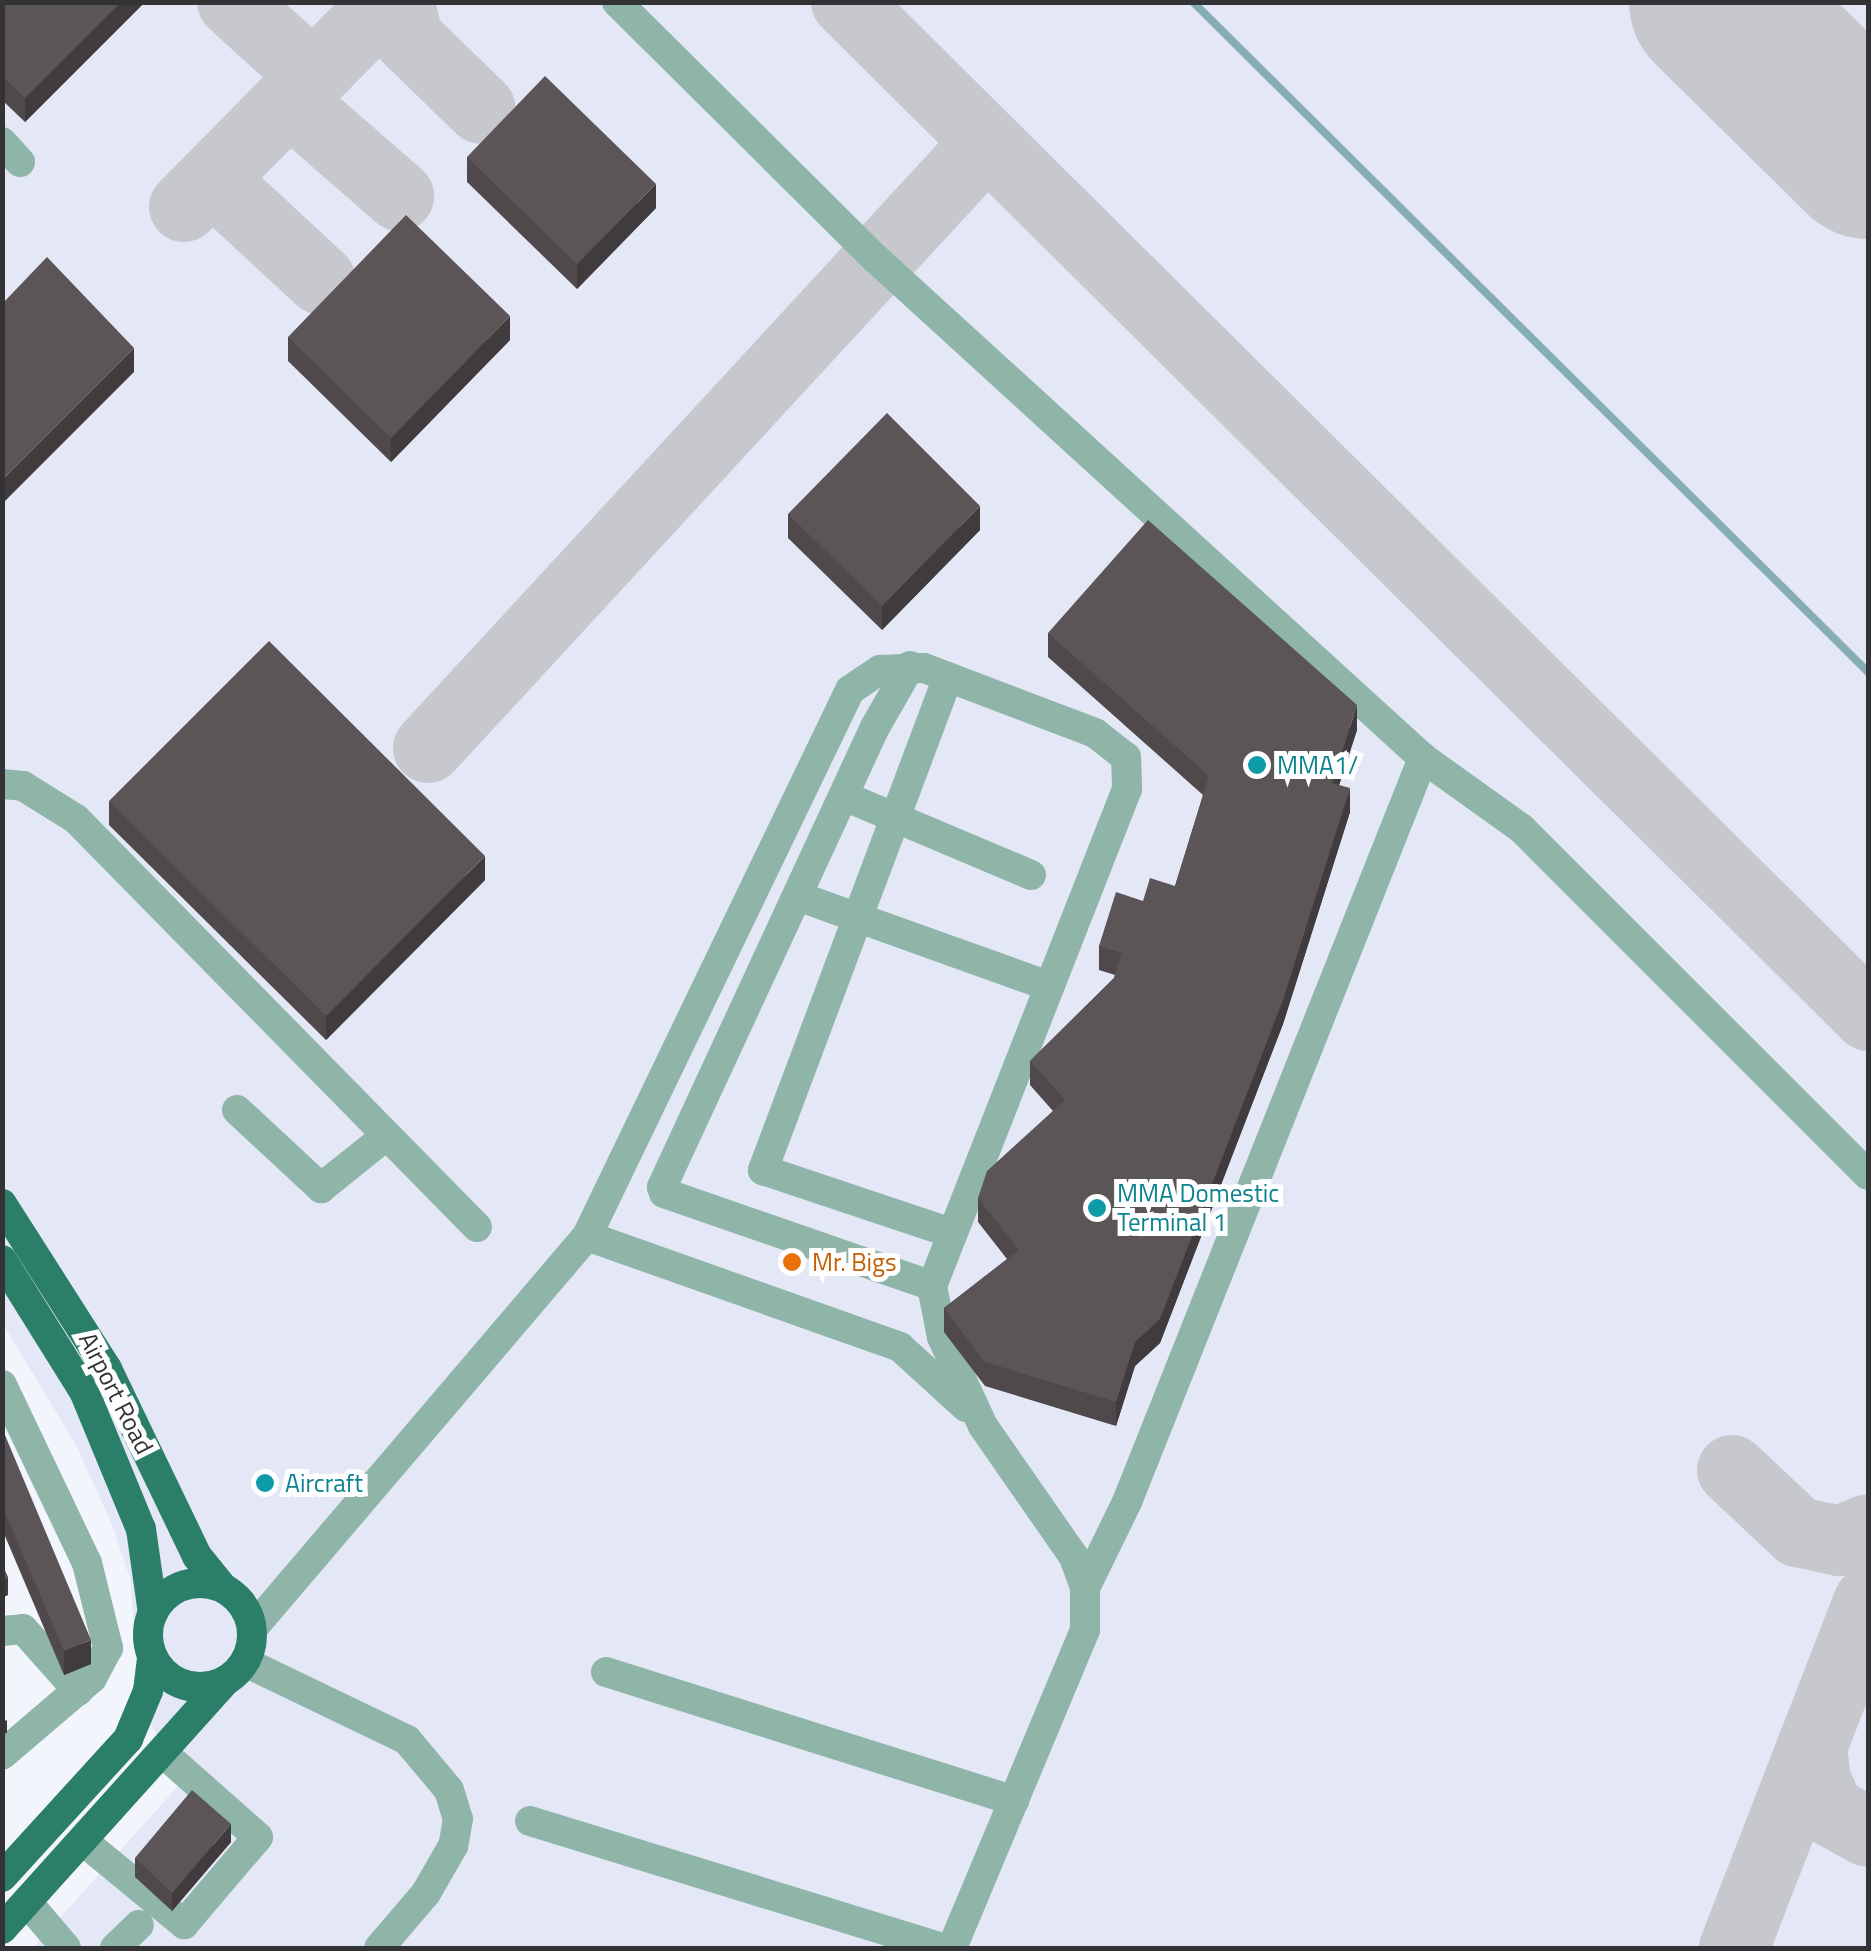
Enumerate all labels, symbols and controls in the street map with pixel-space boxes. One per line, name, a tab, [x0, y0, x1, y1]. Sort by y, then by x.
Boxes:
place label: MMA1/	[1277, 750, 1358, 780]
marker: MMA1/	[1246, 754, 1268, 776]
place label: MMA Domestic Terminal 1	[1117, 1179, 1279, 1238]
marker: MMA Domestic Terminal 1	[1086, 1197, 1108, 1219]
place label: Mr. Bigs	[812, 1247, 897, 1277]
marker: Mr. Bigs	[781, 1251, 803, 1273]
street label: Airport Road	[73, 1327, 159, 1459]
place label: Aircraft	[285, 1468, 363, 1498]
marker: Aircraft	[254, 1472, 276, 1494]

